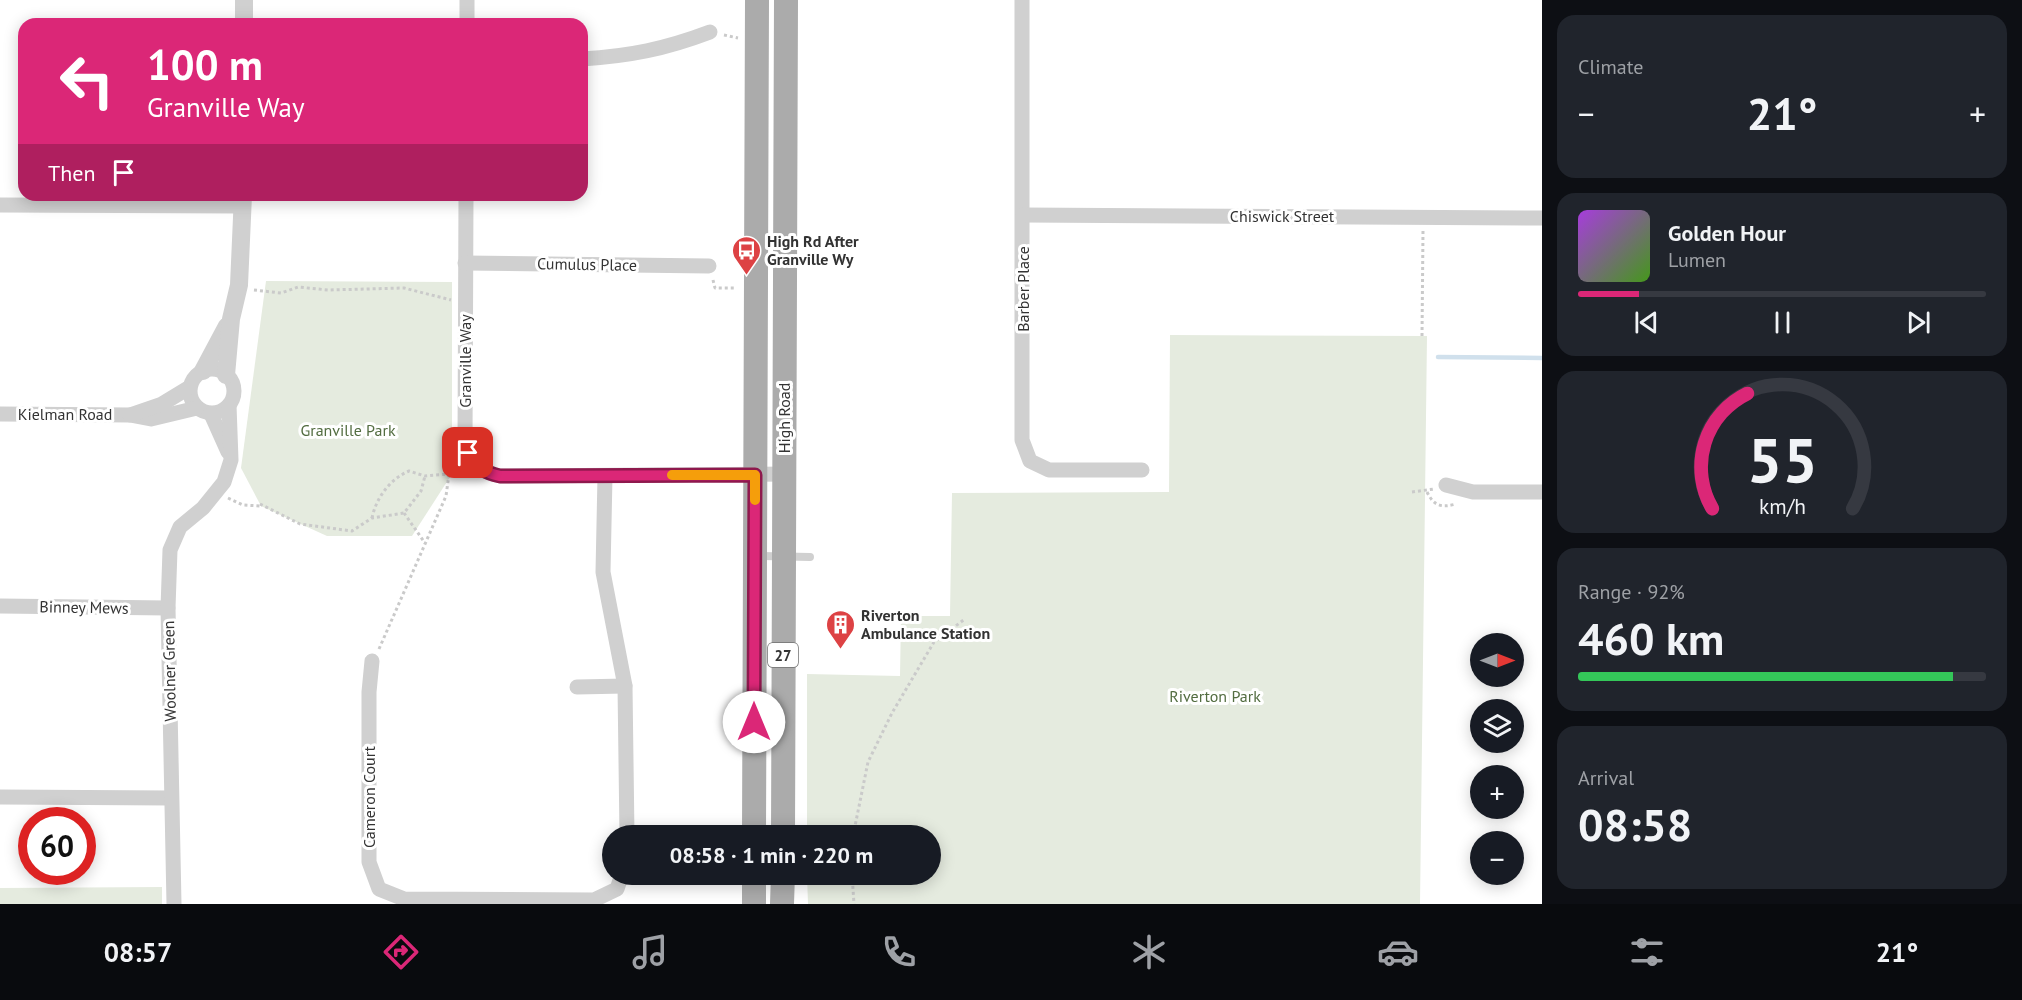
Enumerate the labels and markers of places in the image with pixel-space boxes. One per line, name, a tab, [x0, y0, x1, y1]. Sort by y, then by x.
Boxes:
place label: High Rd After Granville Wy	[767, 231, 859, 269]
bus stop icon: High Rd After Granville Wy	[730, 234, 762, 276]
pin	[442, 427, 493, 478]
place label: Riverton Ambulance Station	[861, 605, 990, 643]
building icon: Riverton Ambulance Station	[824, 608, 856, 650]

